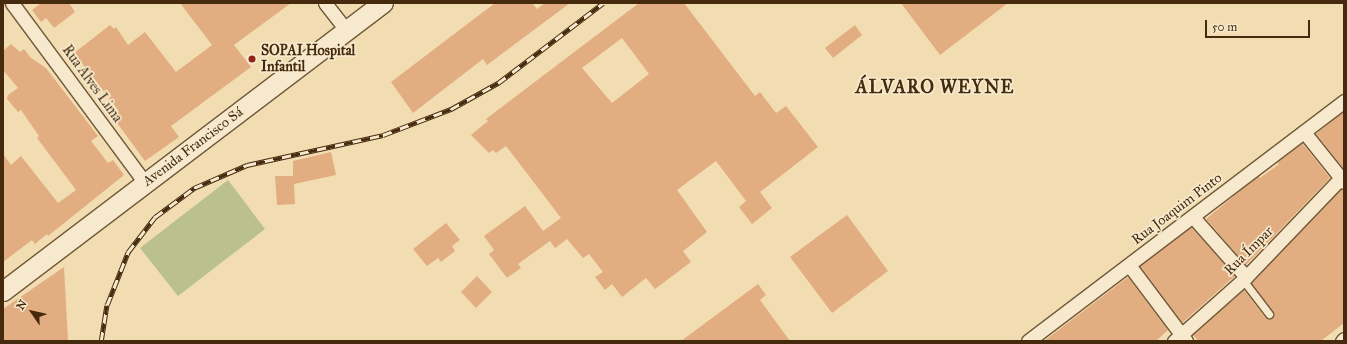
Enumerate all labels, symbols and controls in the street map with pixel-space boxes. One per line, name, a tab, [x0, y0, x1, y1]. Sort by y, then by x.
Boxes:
scale bar	[1207, 12, 1312, 38]
text: 50 m	[1212, 20, 1237, 34]
street label: Rua Alves Lima	[58, 42, 126, 126]
place label: SOPAI Hospital Infantil	[261, 43, 355, 76]
marker: SOPAI Hospital Infantil	[246, 53, 258, 65]
district label: ÁLVARO WEYNE	[856, 76, 1014, 98]
street label: Avenida Francisco Sá	[140, 104, 246, 190]
street label: Rua Joaquim Pinto	[1128, 170, 1226, 248]
street label: Rua Ímpar	[1221, 223, 1277, 279]
north arrow	[12, 292, 52, 332]
text: N	[14, 298, 30, 313]

